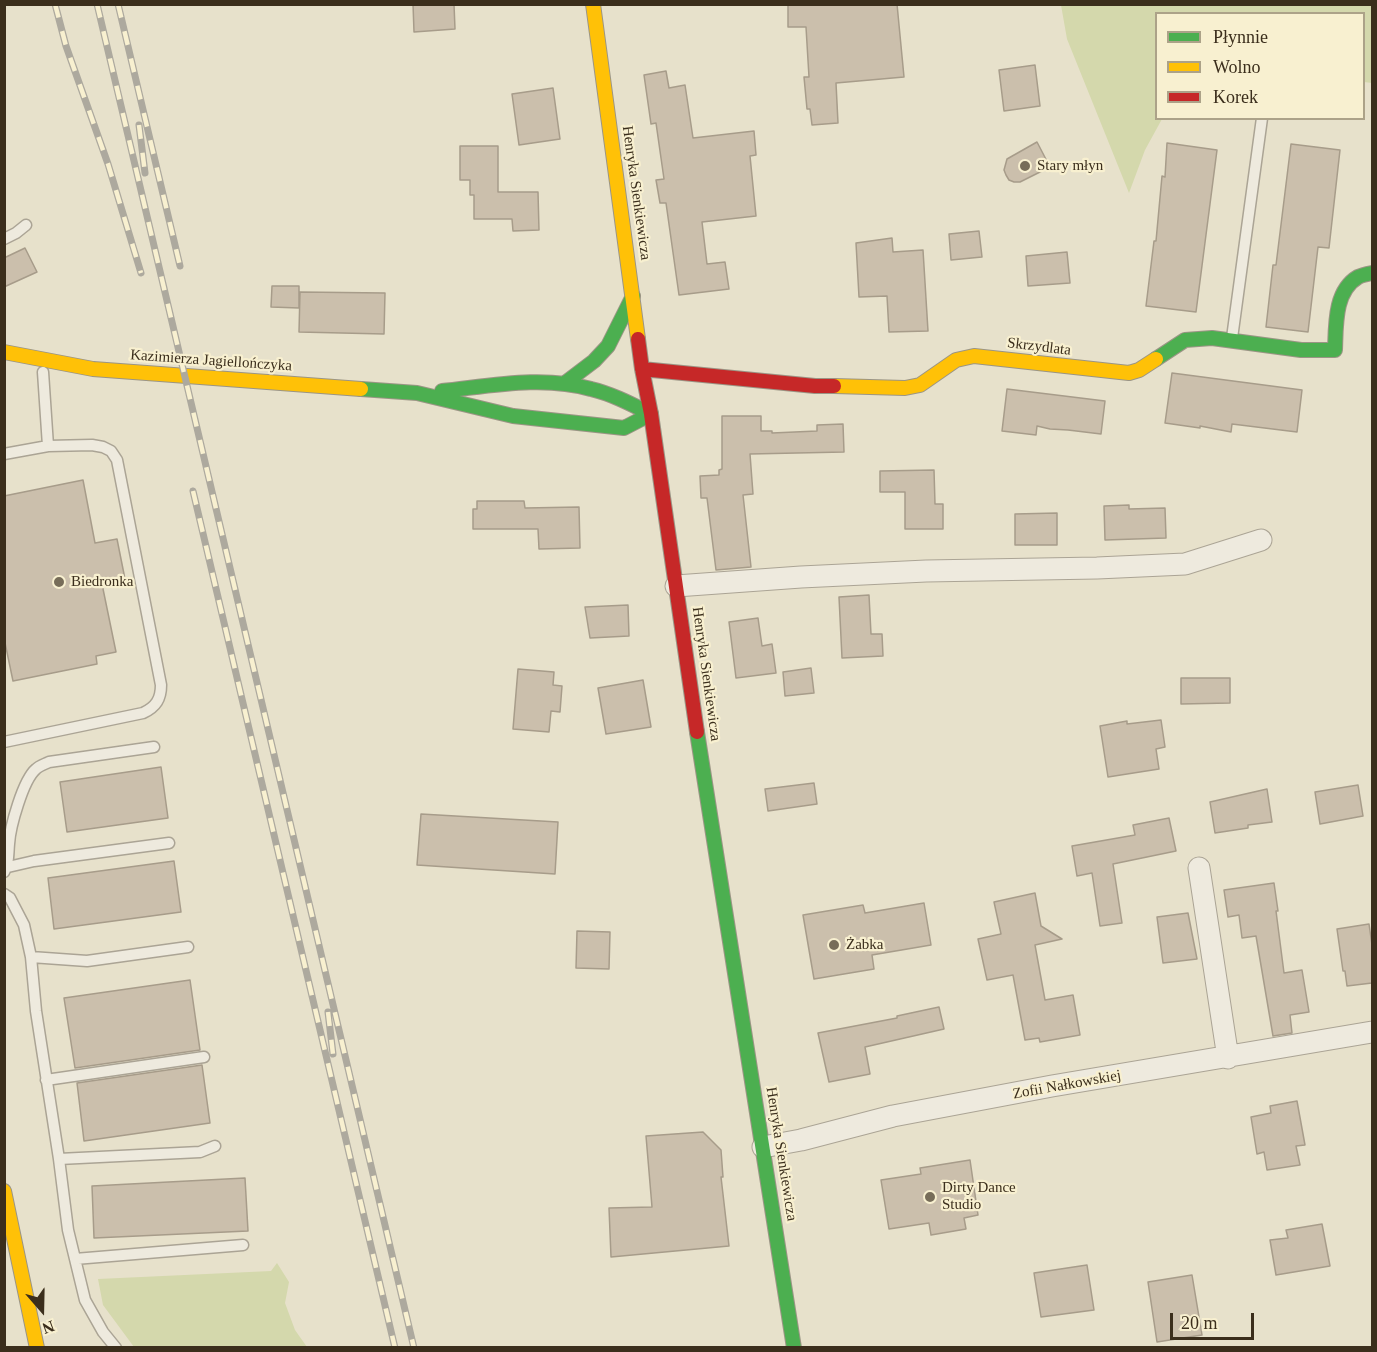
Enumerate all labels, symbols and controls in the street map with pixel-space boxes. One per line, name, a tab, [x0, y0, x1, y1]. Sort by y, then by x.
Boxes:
legend	[1155, 12, 1365, 120]
text: Płynnie	[1213, 27, 1268, 47]
text: Wolno	[1213, 57, 1261, 77]
text: Korek	[1213, 87, 1258, 107]
street label: Henryka Sienkiewicza	[618, 125, 654, 261]
place label: Stary młyn	[1037, 157, 1103, 175]
marker: Stary młyn	[1018, 159, 1032, 173]
street label: Skrzydlata	[1006, 334, 1072, 360]
street label: Kazimierza Jagiellończyka	[130, 346, 292, 376]
place label: Biedronka	[71, 573, 133, 591]
marker: Biedronka	[52, 575, 66, 589]
street label: Henryka Sienkiewicza	[688, 606, 724, 742]
place label: Żabka	[846, 936, 883, 954]
marker: Żabka	[827, 938, 841, 952]
street label: Zofii Nałkowskiej	[1011, 1067, 1123, 1103]
street label: Henryka Sienkiewicza	[762, 1086, 800, 1222]
place label: Dirty Dance Studio	[942, 1179, 1016, 1214]
marker: Dirty Dance Studio	[923, 1190, 937, 1204]
north arrow	[12, 1280, 72, 1340]
scale bar	[1173, 1301, 1257, 1339]
text: 20 m	[1181, 1313, 1218, 1333]
text: N	[40, 1317, 57, 1337]

